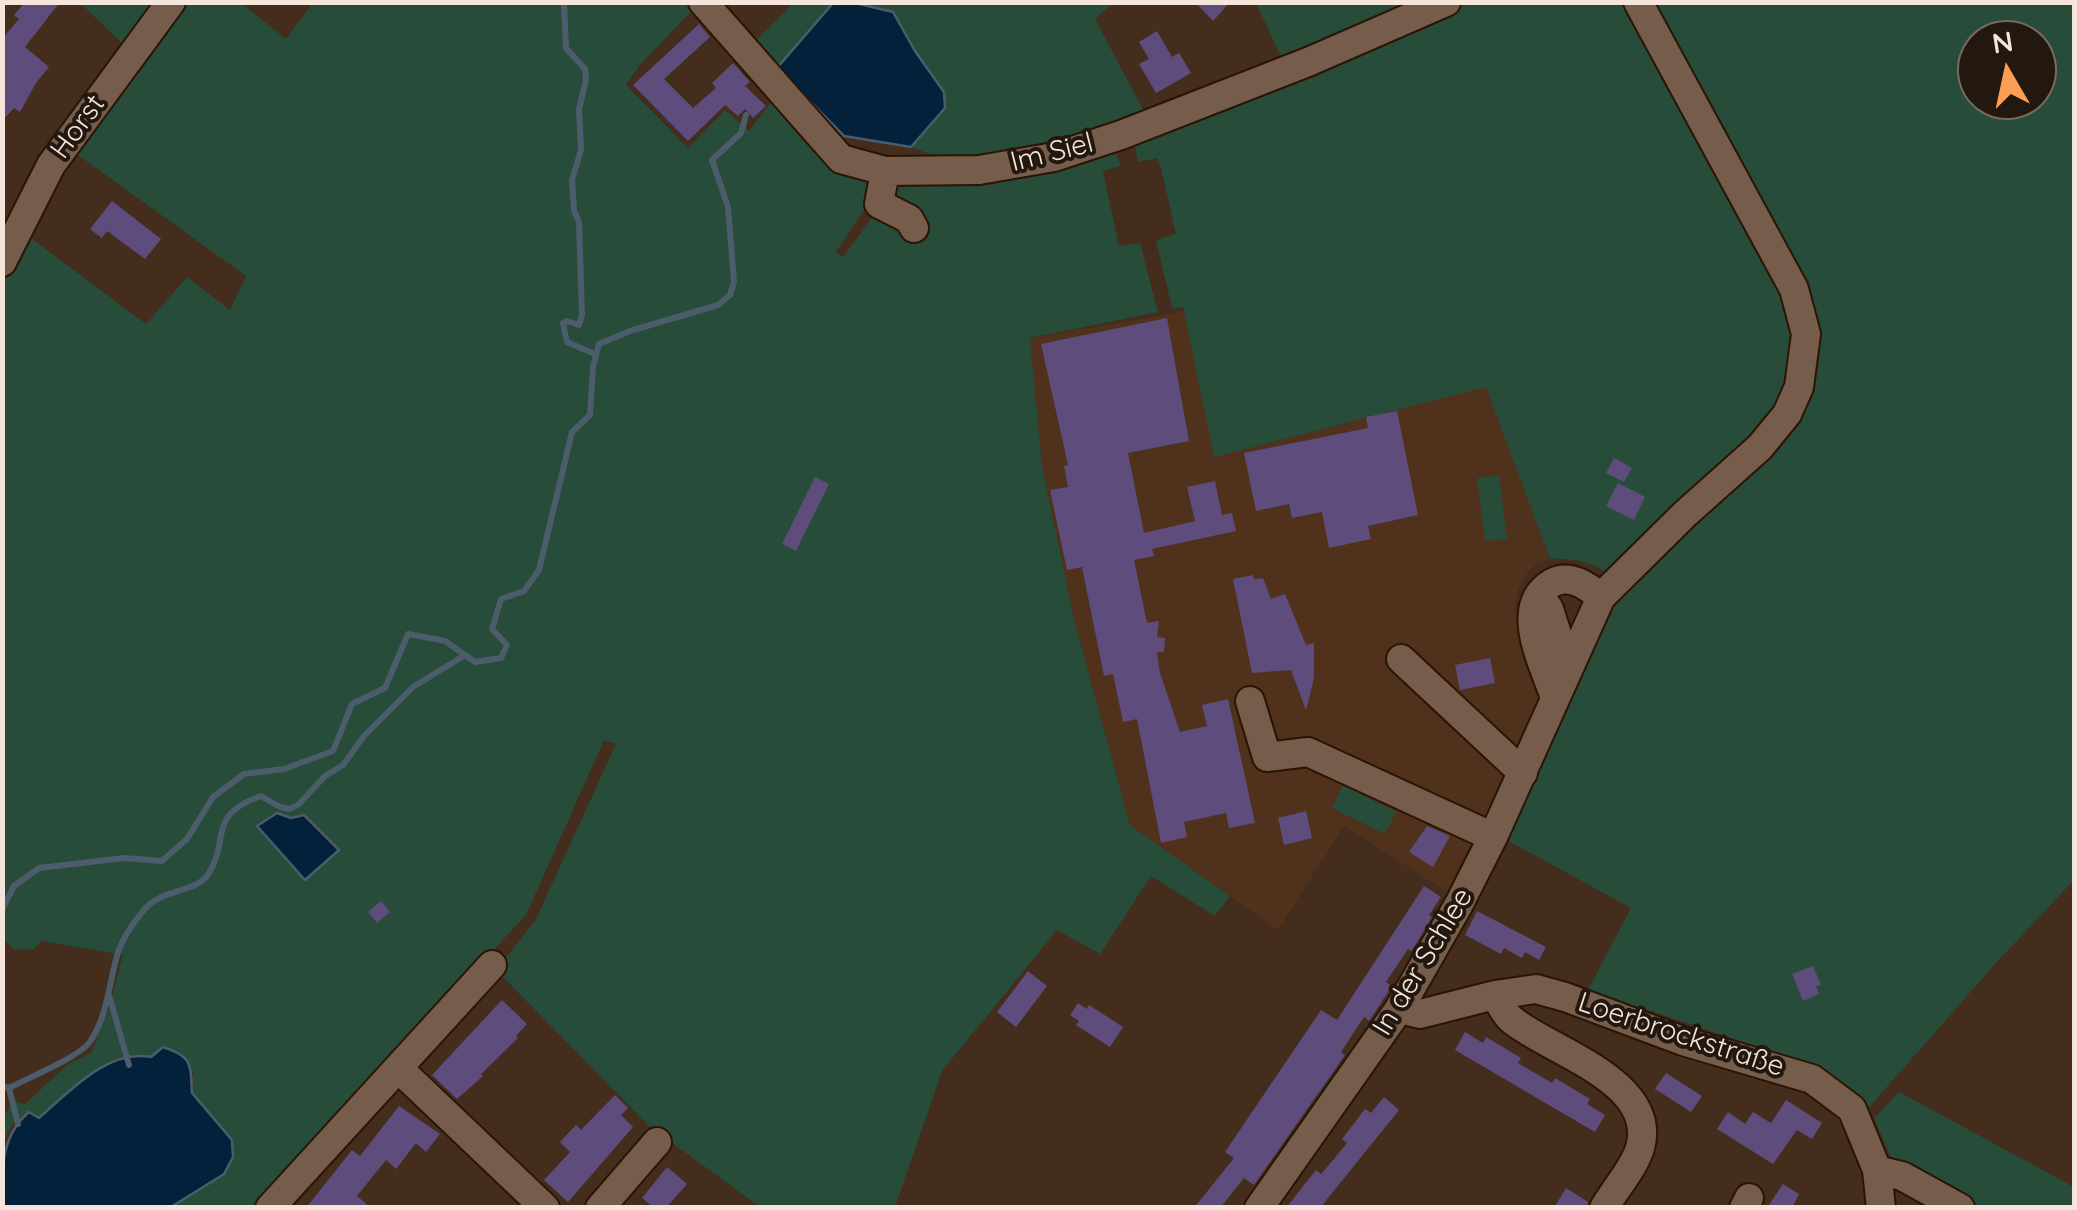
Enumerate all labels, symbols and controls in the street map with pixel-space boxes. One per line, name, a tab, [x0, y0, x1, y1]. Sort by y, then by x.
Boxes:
north arrow	[1957, 20, 2057, 120]
text: N	[1990, 23, 2015, 61]
street label: Horst	[44, 89, 112, 165]
street label: Im Siel	[1007, 127, 1097, 179]
street label: In der Schlee	[1366, 882, 1480, 1042]
street label: Loerbrockstraße	[1574, 986, 1788, 1084]

